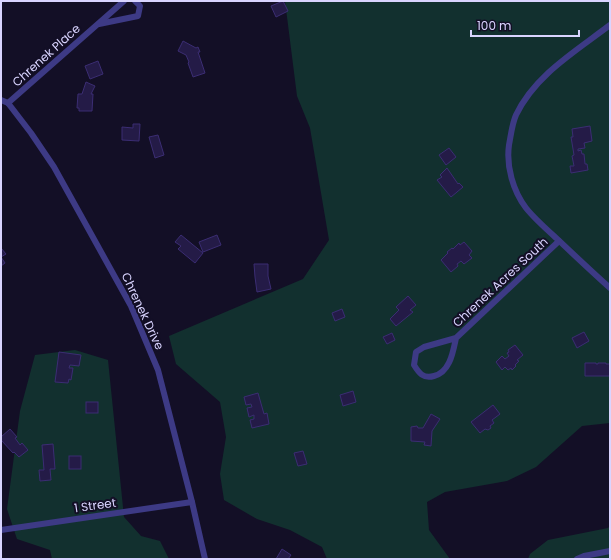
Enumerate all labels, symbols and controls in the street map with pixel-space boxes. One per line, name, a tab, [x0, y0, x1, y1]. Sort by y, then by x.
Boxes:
scale bar	[471, 12, 579, 38]
text: 100 m	[477, 17, 511, 34]
street label: Chrenek Place	[8, 20, 84, 90]
street label: Chrenek Acres South	[449, 233, 551, 331]
street label: Chrenek Drive	[118, 270, 168, 352]
street label: 1 Street	[73, 494, 117, 516]

